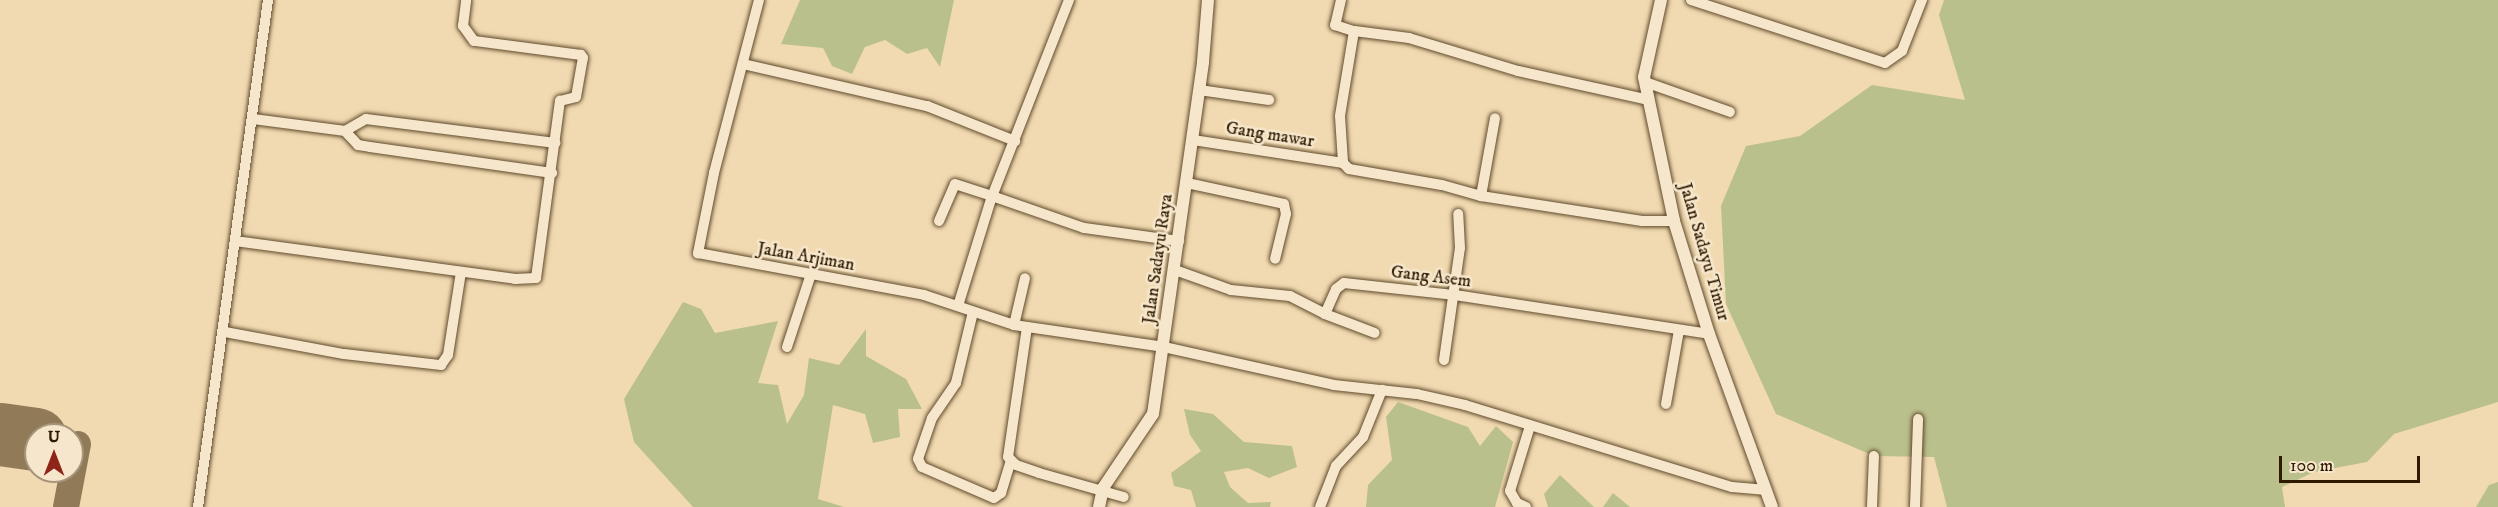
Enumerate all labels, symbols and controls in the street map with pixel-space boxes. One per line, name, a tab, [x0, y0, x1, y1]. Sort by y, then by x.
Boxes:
street label: Gang mawar	[1224, 117, 1316, 153]
street label: Jalan Sadayu Timur	[1674, 181, 1734, 323]
street label: Jalan Sadayu Raya	[1138, 193, 1178, 325]
street label: Jalan Arjiman	[756, 238, 856, 276]
street label: Gang Asem	[1390, 261, 1472, 293]
north arrow	[24, 423, 84, 483]
text: U	[48, 427, 60, 447]
scale bar	[2282, 444, 2423, 482]
text: 100 m	[2290, 455, 2333, 477]

